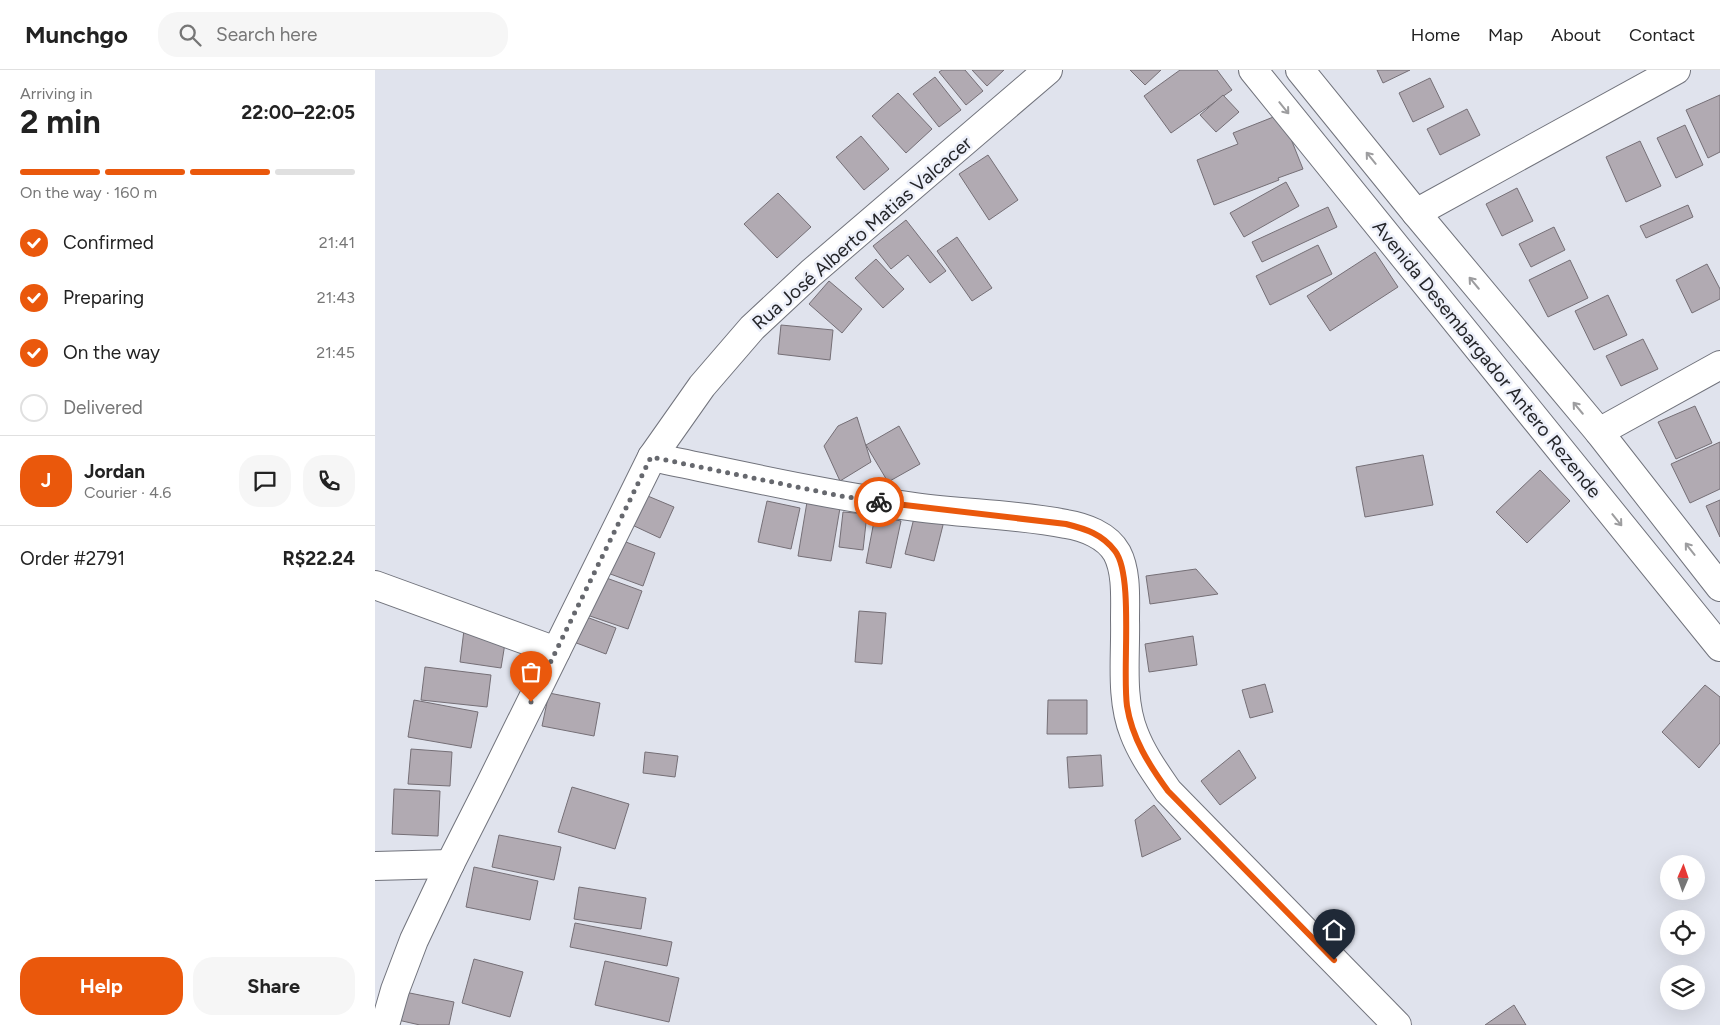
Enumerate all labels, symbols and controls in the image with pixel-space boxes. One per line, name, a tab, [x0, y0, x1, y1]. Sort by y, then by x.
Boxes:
search box	[158, 12, 508, 57]
text: Munchgo	[25, 20, 128, 49]
icon: search	[176, 21, 204, 49]
text: Search here	[216, 23, 317, 46]
text: Home	[1411, 24, 1460, 46]
text: Map	[1488, 24, 1523, 46]
text: About	[1551, 24, 1601, 46]
text: Contact	[1629, 24, 1695, 46]
text: Arriving in	[20, 84, 92, 103]
text: 22:00–22:05	[241, 101, 355, 124]
one-way arrow	[1278, 101, 1289, 114]
text: 2 min	[20, 103, 101, 141]
street label: Rua José Alberto Matias Valcacer	[748, 131, 977, 335]
one-way arrow	[1365, 151, 1376, 164]
text: On the way · 160 m	[20, 183, 157, 202]
street label: Avenida Desembargador Antero Rezende	[1368, 216, 1606, 502]
icon: check	[20, 229, 48, 257]
text: Confirmed	[63, 231, 154, 254]
text: 21:41	[319, 233, 355, 252]
one-way arrow	[1469, 277, 1480, 290]
icon: check	[20, 284, 48, 312]
text: Preparing	[63, 286, 144, 309]
text: 21:43	[317, 288, 355, 307]
icon: check	[20, 339, 48, 367]
text: On the way	[63, 341, 160, 364]
text: 21:45	[316, 343, 355, 362]
text: Delivered	[63, 396, 143, 419]
one-way arrow	[1573, 401, 1584, 414]
button: chat	[239, 455, 291, 507]
button: phone	[303, 455, 355, 507]
text: Jordan	[84, 460, 145, 483]
text: J	[41, 469, 51, 492]
courier	[854, 477, 904, 527]
text: Courier · 4.6	[84, 483, 171, 502]
icon: bike	[865, 488, 893, 516]
one-way arrow	[1612, 513, 1623, 526]
one-way arrow	[1685, 542, 1695, 556]
text: Order #2791	[20, 547, 125, 570]
text: R$22.24	[282, 547, 355, 570]
pin	[510, 651, 552, 702]
icon: bag	[517, 658, 545, 686]
north arrow	[1660, 855, 1705, 900]
map controls	[1660, 855, 1705, 1010]
pin	[1313, 909, 1355, 960]
button: locate	[1660, 910, 1705, 955]
icon: home	[1320, 916, 1348, 944]
button: Help	[20, 957, 183, 1015]
button: Share	[193, 957, 355, 1015]
button: layers	[1660, 965, 1705, 1010]

